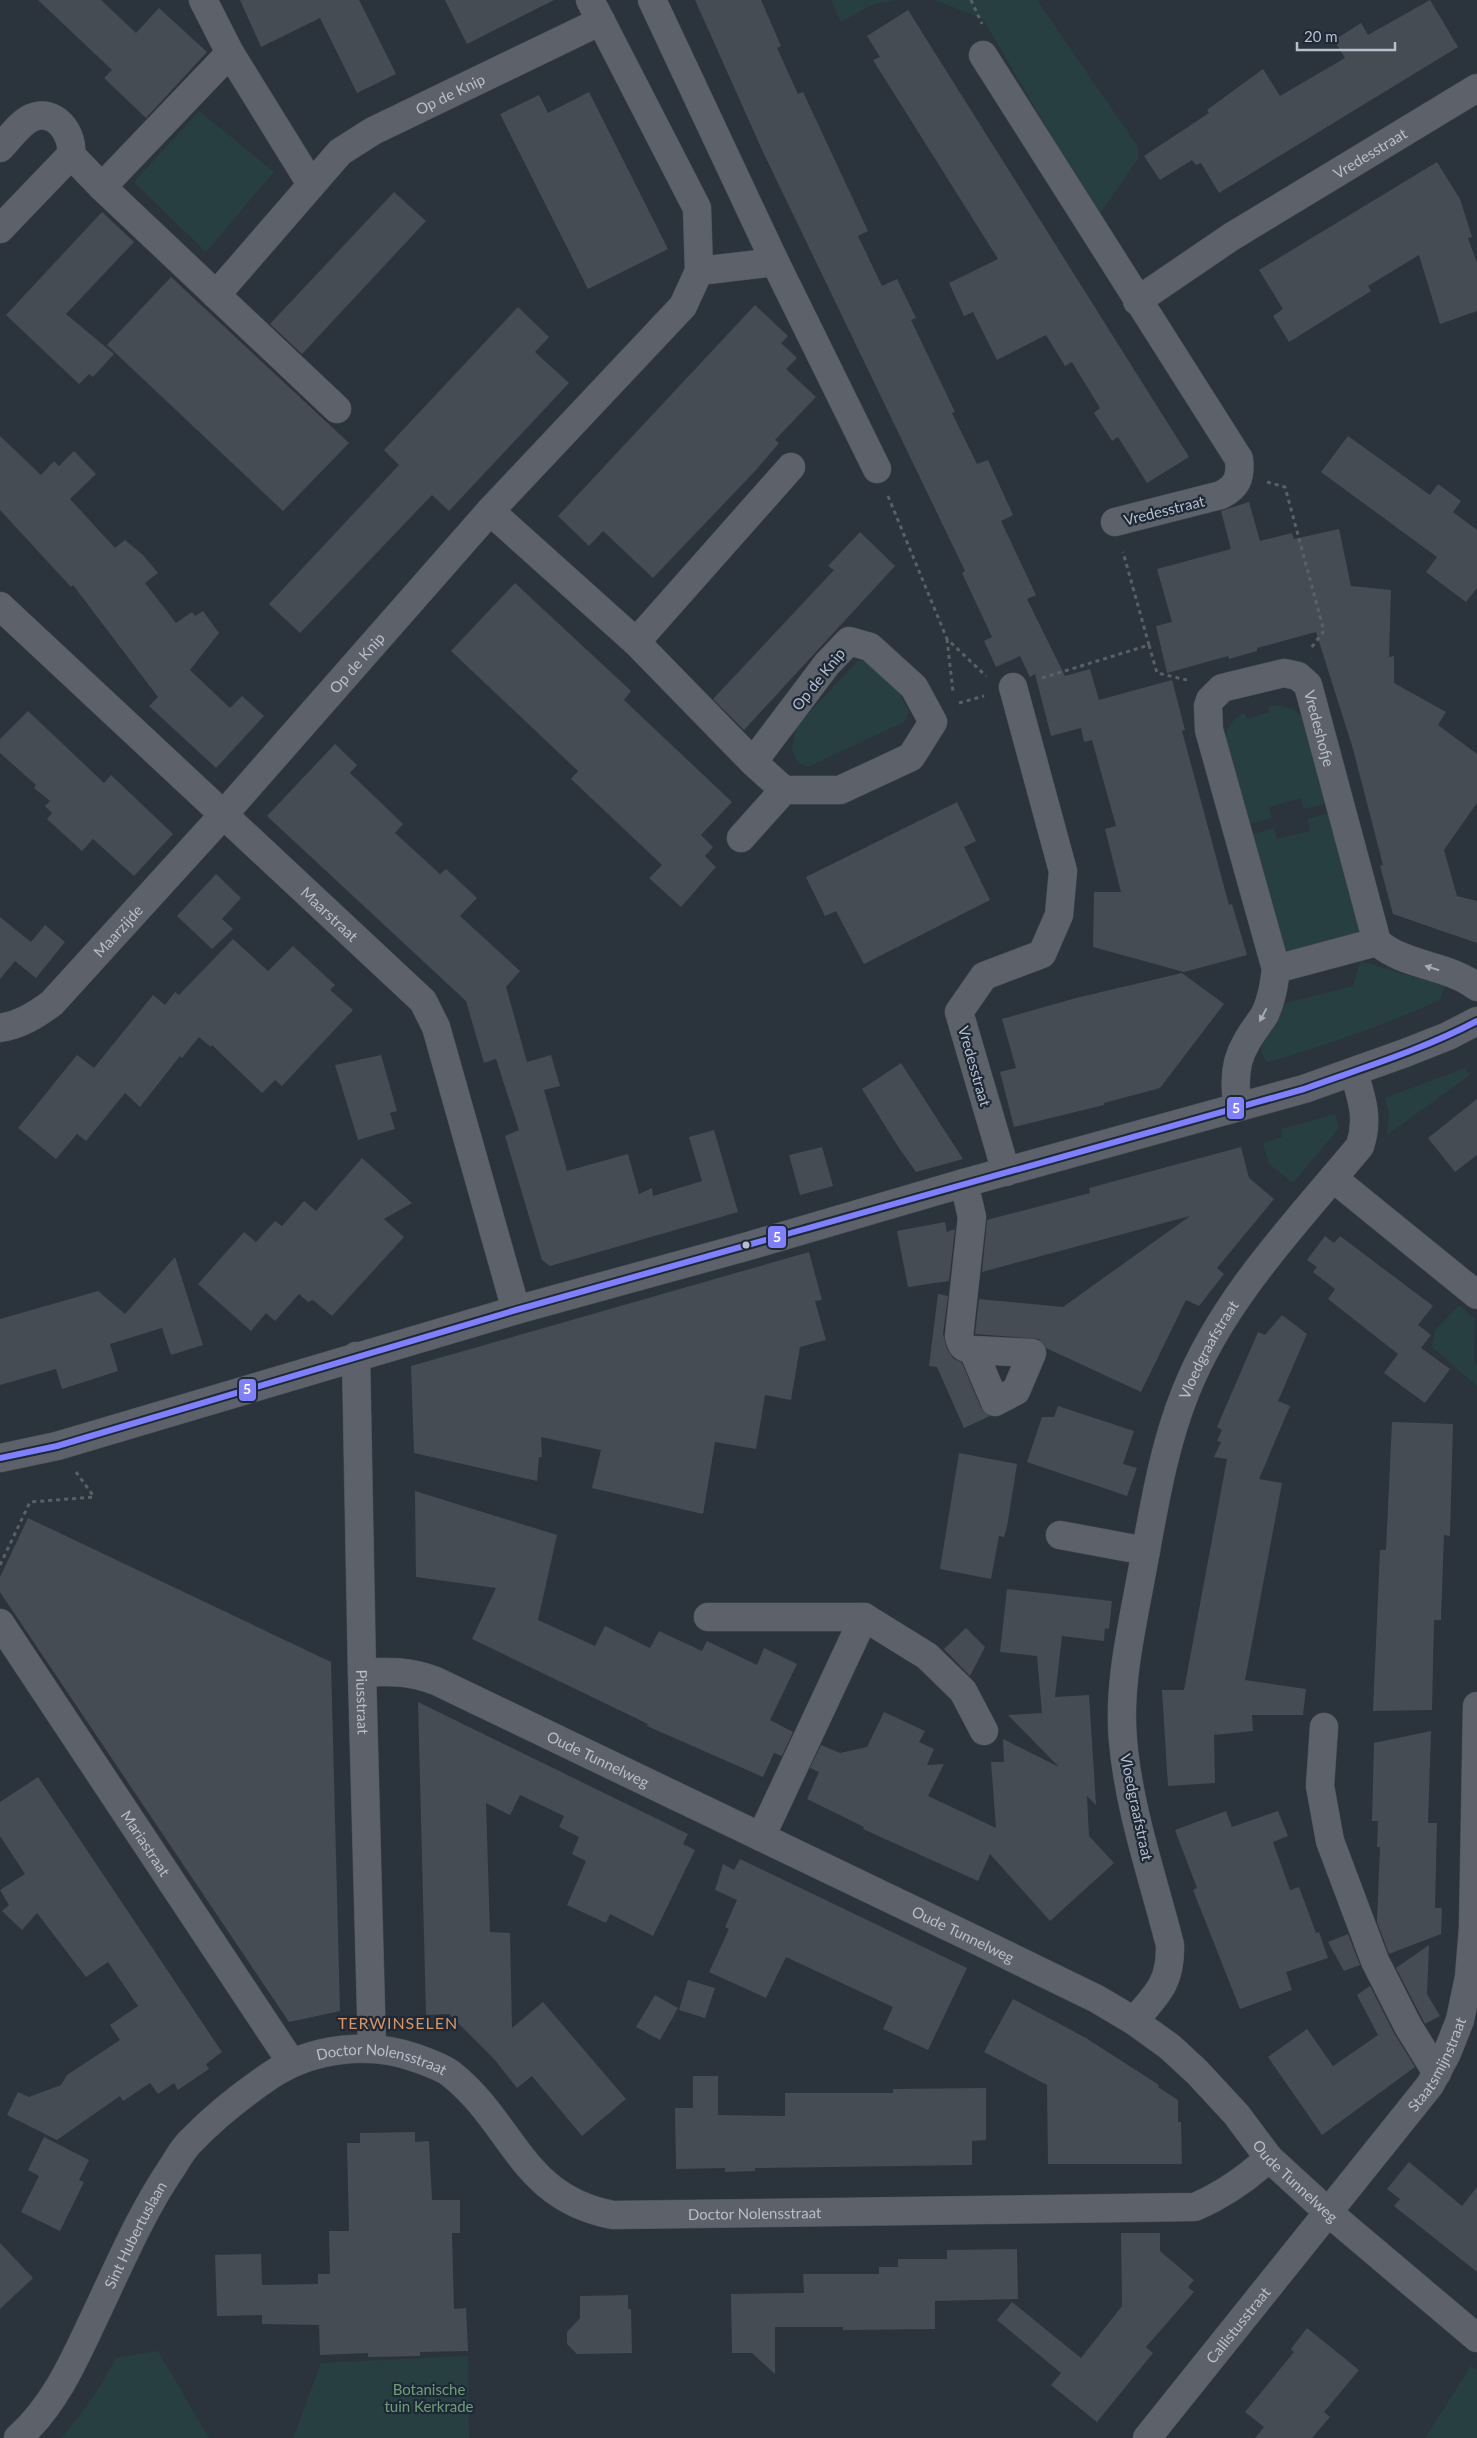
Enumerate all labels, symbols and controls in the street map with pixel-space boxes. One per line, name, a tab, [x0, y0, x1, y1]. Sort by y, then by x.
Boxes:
scale bar	[1297, 20, 1394, 52]
text: 20 m	[1304, 27, 1338, 45]
street label: Op de Knip	[413, 69, 488, 118]
street label: Vredesstraat	[1330, 123, 1410, 182]
street label: Vredesstraat	[1122, 491, 1207, 529]
street label: Op de Knip	[325, 629, 388, 697]
street label: Op de Knip	[788, 644, 848, 714]
street label: Vredeshofje	[1301, 688, 1338, 769]
street label: Maarstraat	[297, 883, 362, 945]
street label: Maarzijde	[89, 901, 146, 961]
one-way arrow	[1425, 964, 1440, 972]
one-way arrow	[1259, 1008, 1267, 1022]
street label: Vredesstraat	[955, 1024, 995, 1109]
line badge: 5	[1226, 1096, 1245, 1120]
text: 5	[1232, 1099, 1240, 1116]
line badge: 5	[767, 1225, 787, 1249]
text: 5	[773, 1228, 781, 1245]
unlabelled marker	[741, 1240, 751, 1250]
street label: Vloedgraafstraat	[1175, 1296, 1242, 1401]
line badge: 5	[238, 1378, 257, 1402]
text: 5	[243, 1380, 251, 1397]
street label: Piusstraat	[353, 1669, 373, 1735]
street label: Oude Tunnelweg	[544, 1727, 652, 1791]
street label: Vloedgraafstraat	[1117, 1752, 1157, 1863]
street label: Mariastraat	[118, 1807, 174, 1880]
street label: Oude Tunnelweg	[909, 1902, 1018, 1966]
district label: TERWINSELEN	[338, 2013, 458, 2032]
street label: Staatsmijnstraat	[1404, 2014, 1470, 2115]
street label: Doctor Nolensstraat	[314, 2040, 451, 2079]
street label: Oude Tunnelweg	[1249, 2136, 1342, 2226]
street label: Sint Hubertuslaan	[100, 2178, 170, 2291]
street label: Doctor Nolensstraat	[688, 2203, 822, 2223]
street label: Callistusstraat	[1202, 2283, 1274, 2367]
park label: Botanische tuin Kerkrade	[384, 2380, 474, 2415]

